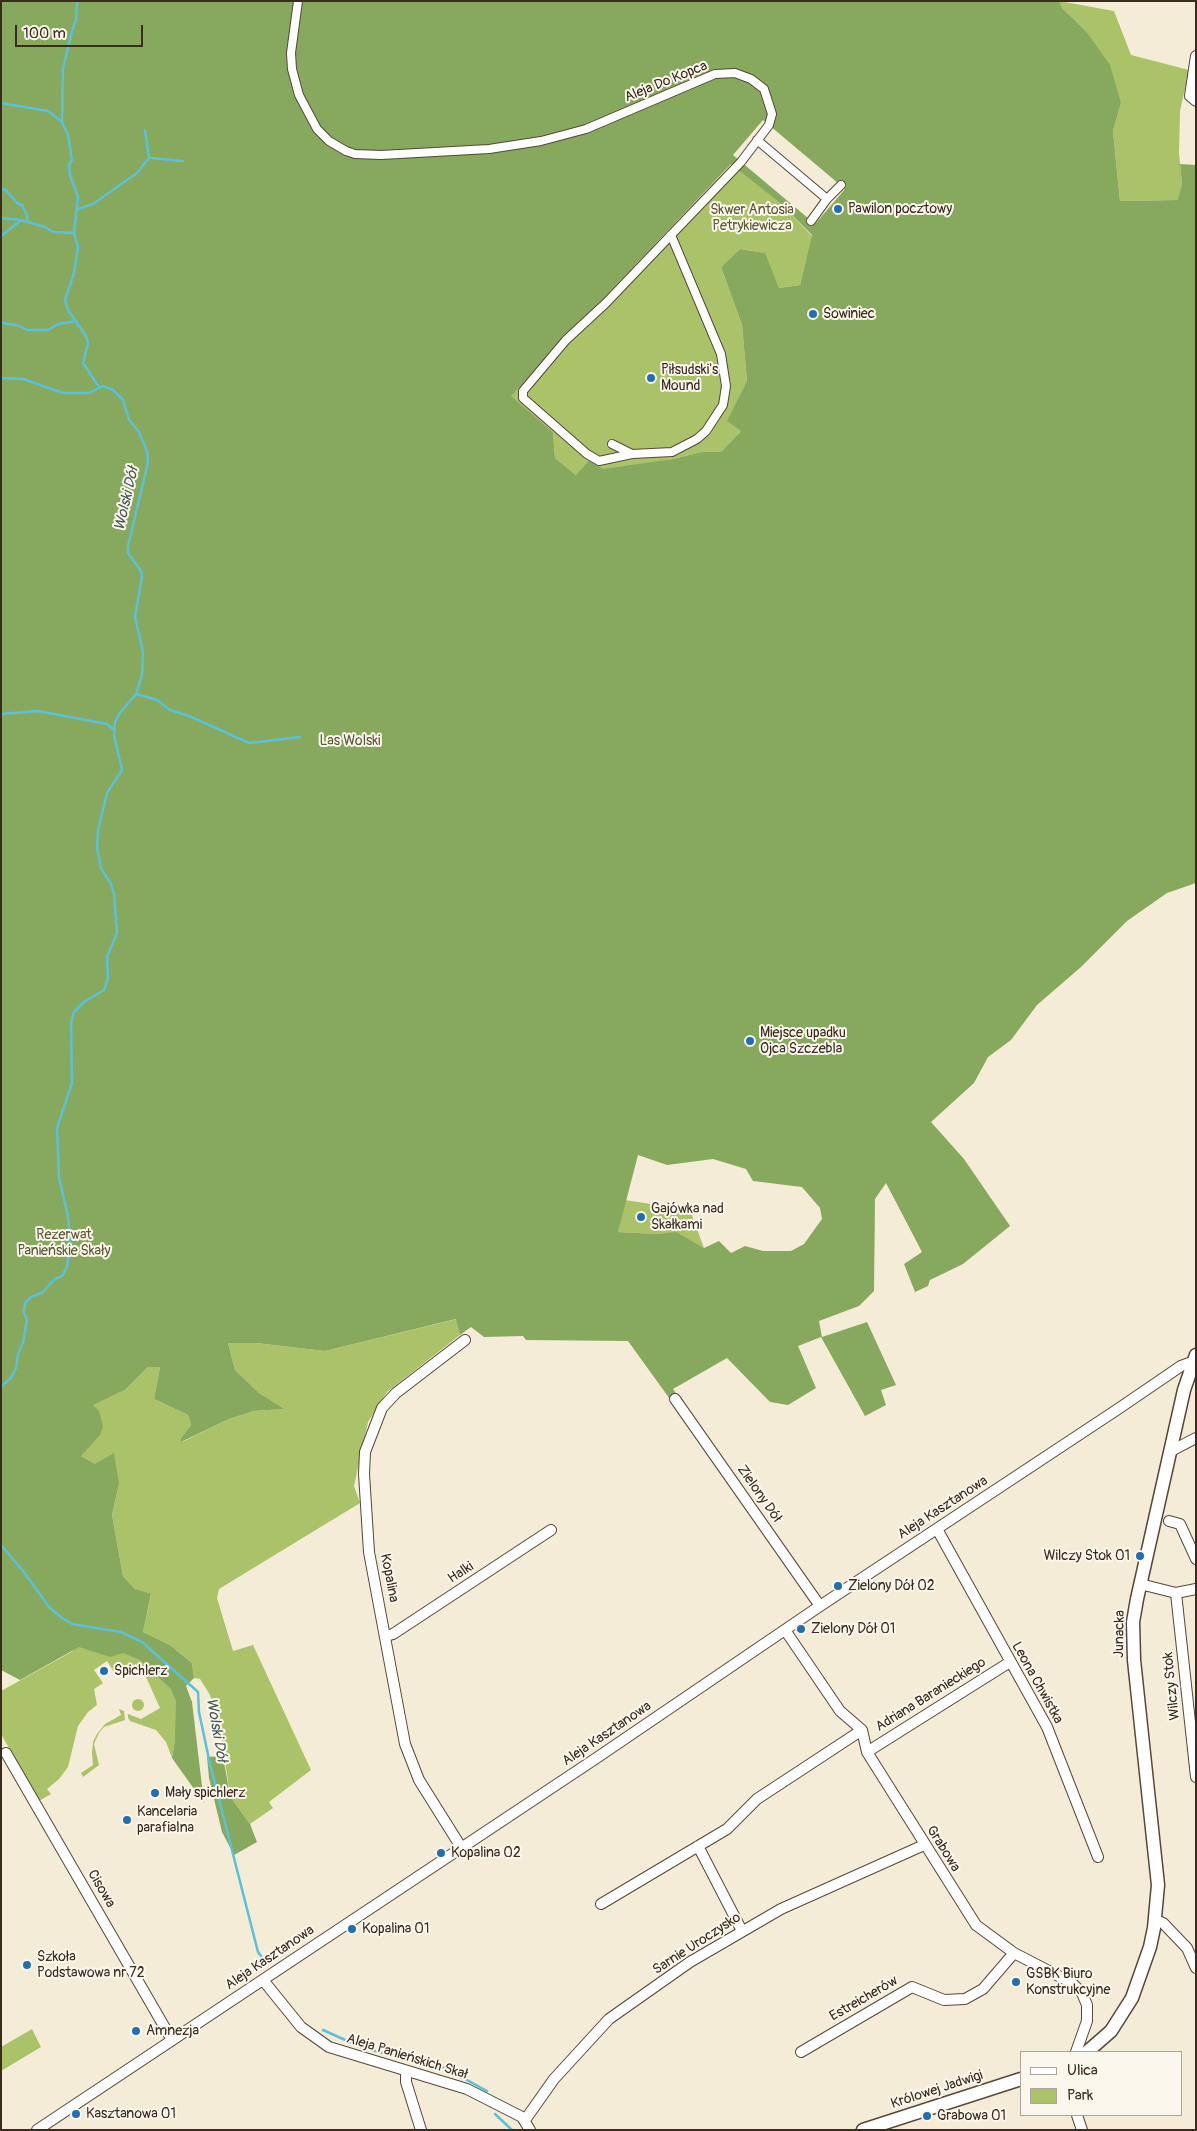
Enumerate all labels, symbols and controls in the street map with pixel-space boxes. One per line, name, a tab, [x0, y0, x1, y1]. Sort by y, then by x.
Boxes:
scale bar	[18, 15, 145, 47]
text: 100 m	[23, 24, 66, 43]
street label: Aleja Do Kopca	[622, 58, 710, 106]
place label: Pawilon pocztowy	[848, 201, 952, 217]
park label: Skwer Antosia Petrykiewicza	[710, 202, 794, 234]
marker: Pawilon pocztowy	[832, 203, 844, 215]
place label: Sowiniec	[823, 306, 875, 322]
marker: Sowiniec	[807, 308, 819, 320]
place label: Piłsudski's Mound	[661, 362, 718, 394]
marker: Piłsudski's Mound	[645, 372, 657, 384]
water label: Wolski Dół	[111, 465, 143, 533]
park label: Las Wolski	[319, 733, 381, 749]
place label: Miejsce upadku Ojca Szczebla	[760, 1025, 846, 1058]
marker: Miejsce upadku Ojca Szczebla	[744, 1035, 756, 1047]
place label: Gajówka nad Skałkami	[651, 1201, 724, 1234]
marker: Gajówka nad Skałkami	[635, 1211, 647, 1223]
park label: Rezerwat Panieńskie Skały	[17, 1227, 111, 1260]
street label: Zielony Dół	[733, 1462, 785, 1526]
street label: Aleja Kasztanowa	[895, 1473, 991, 1543]
place label: Wilczy Stok 01	[1044, 1548, 1130, 1564]
marker: Wilczy Stok 01	[1134, 1550, 1146, 1562]
street label: Kopalina	[376, 1552, 402, 1604]
street label: Halki	[445, 1559, 477, 1587]
place label: Zielony Dół 02	[848, 1578, 935, 1594]
marker: Zielony Dół 02	[832, 1580, 844, 1592]
street label: Junacka	[1111, 1610, 1129, 1658]
place label: Zielony Dół 01	[811, 1621, 895, 1637]
marker: Zielony Dół 01	[795, 1623, 807, 1635]
street label: Leona Chwistka	[1008, 1639, 1066, 1727]
street label: Wilczy Stok	[1160, 1651, 1184, 1721]
street label: Adriana Baranieckiego	[873, 1654, 989, 1736]
place label: Spichlerz	[114, 1663, 167, 1679]
marker: Spichlerz	[98, 1665, 110, 1677]
water label: Wolski Dół	[202, 1697, 230, 1763]
street label: Aleja Kasztanowa	[559, 1698, 655, 1770]
place label: Mały spichlerz	[165, 1785, 246, 1801]
marker: Mały spichlerz	[149, 1787, 161, 1799]
place label: Kancelaria parafialna	[137, 1804, 197, 1836]
marker: Kancelaria parafialna	[121, 1814, 133, 1826]
street label: Grabowa	[922, 1823, 964, 1875]
place label: Kopalina 02	[451, 1845, 521, 1861]
marker: Kopalina 02	[435, 1847, 447, 1859]
street label: Cisowa	[84, 1867, 118, 1911]
street label: Sarnie Uroczysko	[650, 1909, 744, 1979]
place label: Kopalina 01	[362, 1921, 429, 1937]
street label: Aleja Kasztanowa	[222, 1922, 318, 1994]
marker: Kopalina 01	[346, 1923, 358, 1935]
place label: Szkoła Podstawowa nr 72	[37, 1949, 145, 1981]
marker: Szkoła Podstawowa nr 72	[21, 1959, 33, 1971]
place label: GSBK Biuro Konstrukcyjne	[1026, 1966, 1110, 1998]
street label: Estreicherów	[827, 1973, 901, 2025]
marker: GSBK Biuro Konstrukcyjne	[1010, 1976, 1022, 1988]
place label: Amnezja	[146, 2023, 199, 2039]
marker: Amnezja	[130, 2025, 142, 2037]
street label: Aleja Panieńskich Skał	[344, 2031, 470, 2083]
legend	[1020, 2051, 1182, 2116]
text: Ulica	[1067, 2061, 1098, 2080]
street label: Królowej Jadwigi	[889, 2067, 985, 2113]
text: Park	[1067, 2086, 1093, 2105]
place label: Kasztanowa 01	[86, 2106, 176, 2122]
marker: Kasztanowa 01	[70, 2108, 82, 2120]
place label: Grabowa 01	[937, 2108, 1006, 2124]
marker: Grabowa 01	[921, 2110, 933, 2122]

